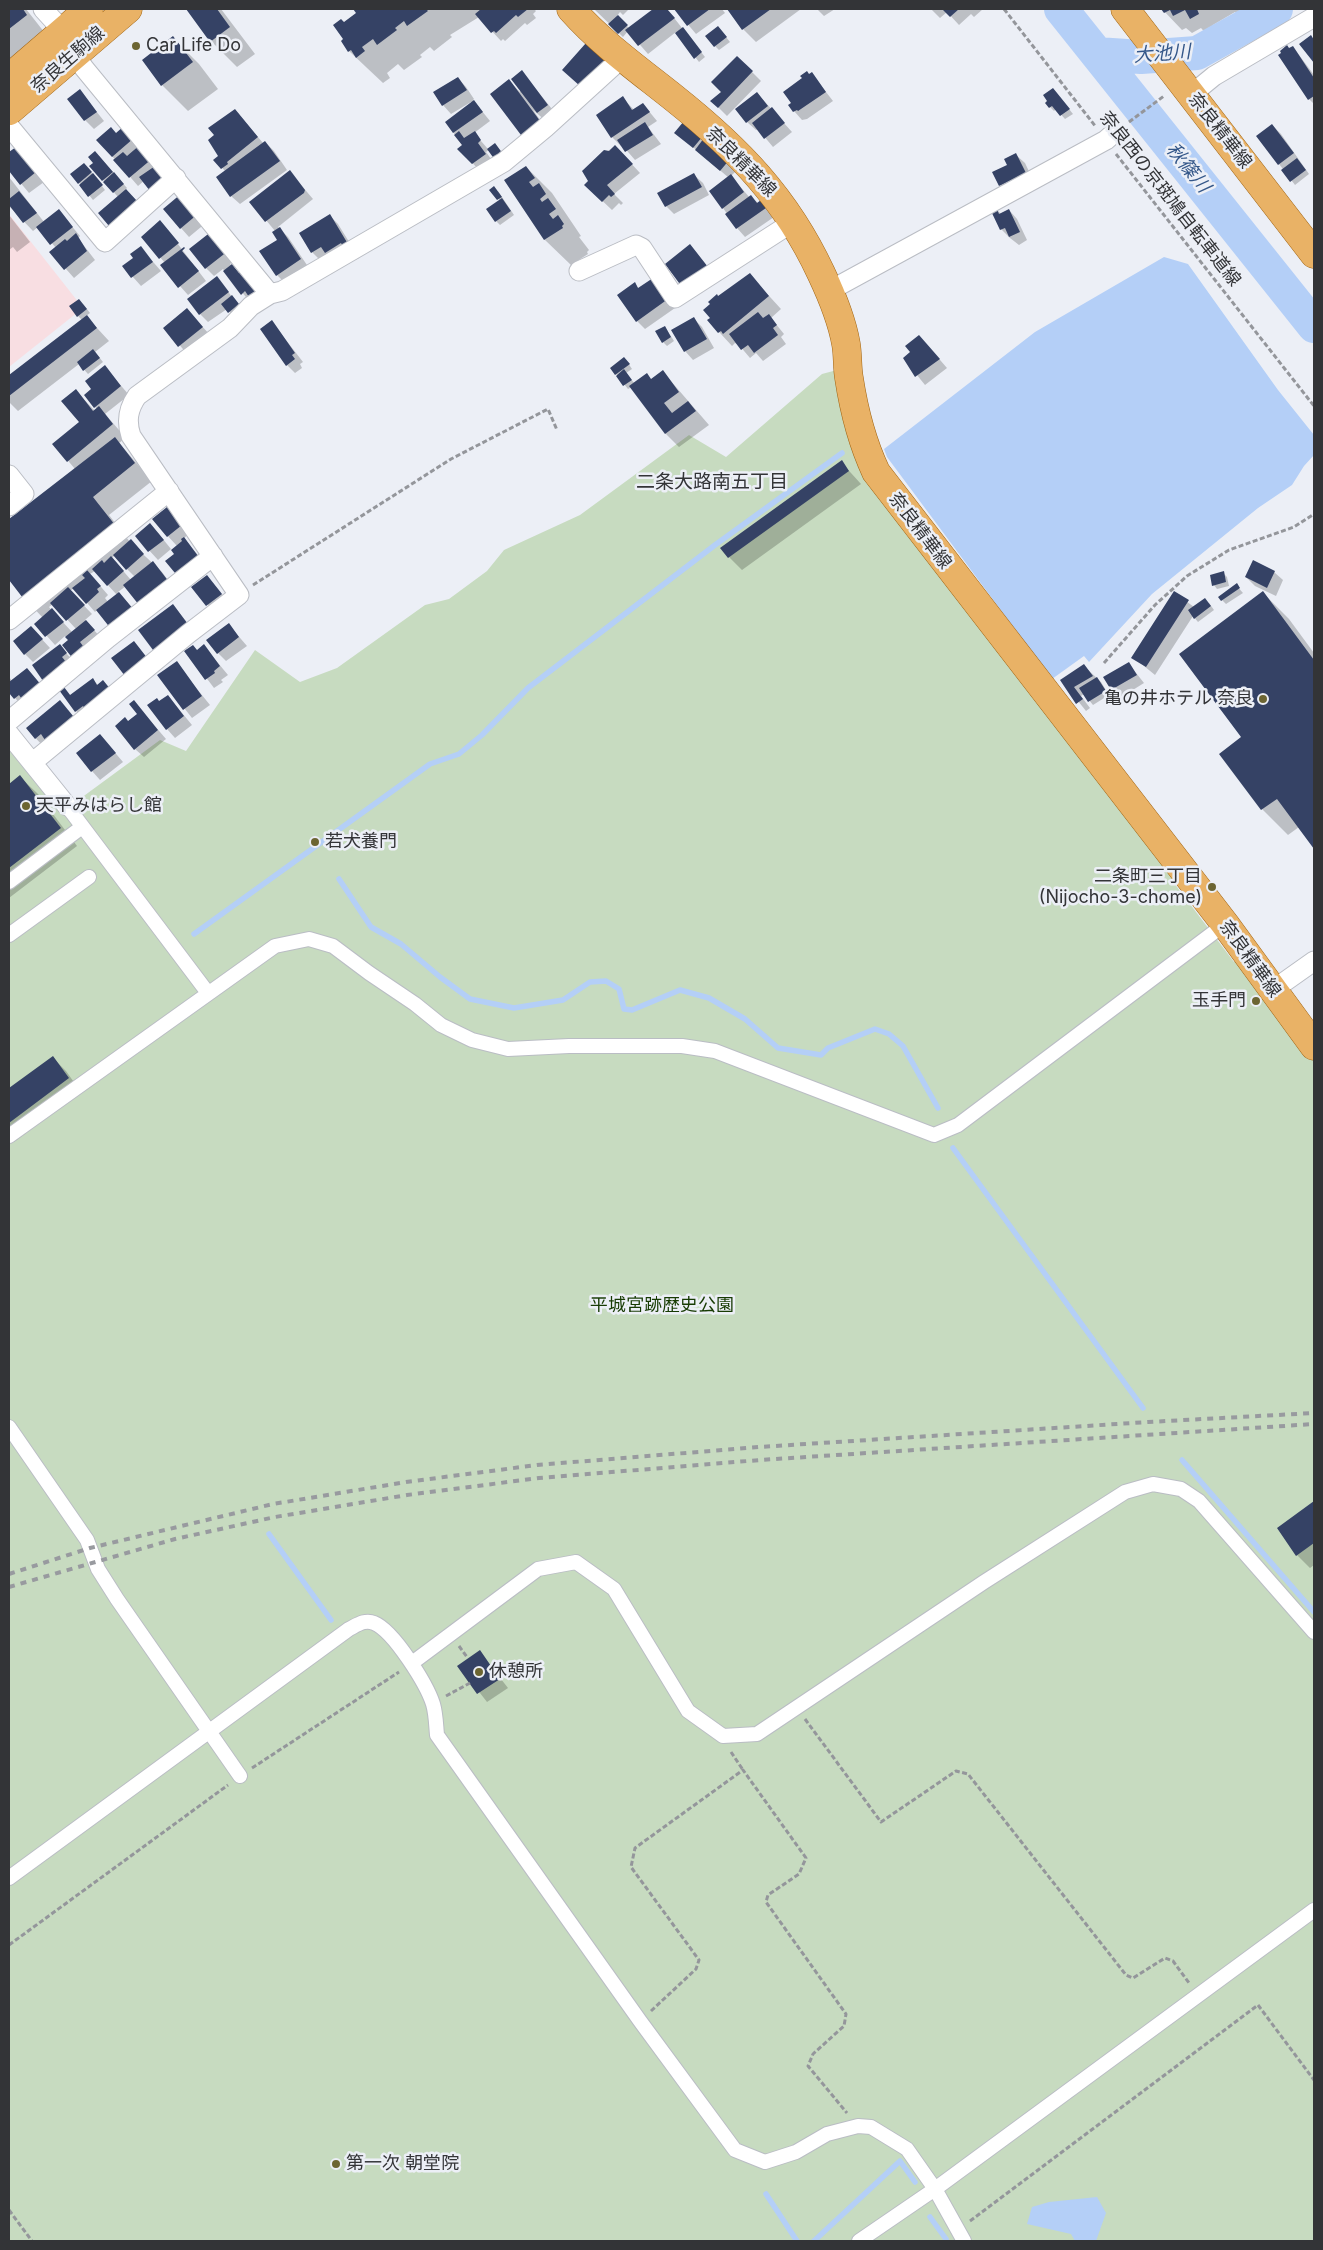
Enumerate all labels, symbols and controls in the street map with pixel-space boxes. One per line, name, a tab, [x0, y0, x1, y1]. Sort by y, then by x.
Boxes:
street label: 奈良生駒線	[27, 22, 109, 98]
place label: Car Life Do	[146, 35, 241, 57]
marker: Car Life Do	[130, 40, 142, 52]
water label: 大池川	[1133, 41, 1191, 67]
street label: 奈良精華線	[1184, 89, 1256, 173]
street label: 奈良西の京斑鳩自転車道線	[1095, 107, 1245, 291]
street label: 奈良精華線	[702, 123, 780, 201]
water label: 秋篠川	[1161, 139, 1215, 197]
district label: 二条大路南五丁目	[636, 471, 788, 493]
street label: 奈良精華線	[884, 489, 956, 573]
place label: 亀の井ホテル 奈良	[1104, 688, 1253, 710]
marker: 亀の井ホテル 奈良	[1257, 693, 1269, 705]
place label: 天平みはらし館	[36, 795, 162, 817]
marker: 天平みはらし館	[20, 800, 32, 812]
place label: 若犬養門	[325, 831, 397, 853]
marker: 若犬養門	[309, 836, 321, 848]
place label: 二条町三丁目 (Nijocho-3-chome)	[1039, 866, 1202, 909]
marker: 二条町三丁目 (Nijocho-3-chome)	[1206, 881, 1218, 893]
street label: 奈良精華線	[1215, 916, 1285, 1002]
place label: 玉手門	[1192, 990, 1246, 1012]
marker: 玉手門	[1250, 995, 1262, 1007]
park label: 平城宮跡歴史公園	[590, 1295, 734, 1317]
place label: 休憩所	[489, 1661, 543, 1683]
marker: 休憩所	[473, 1666, 485, 1678]
place label: 第一次 朝堂院	[346, 2153, 459, 2175]
marker: 第一次 朝堂院	[330, 2158, 342, 2170]

